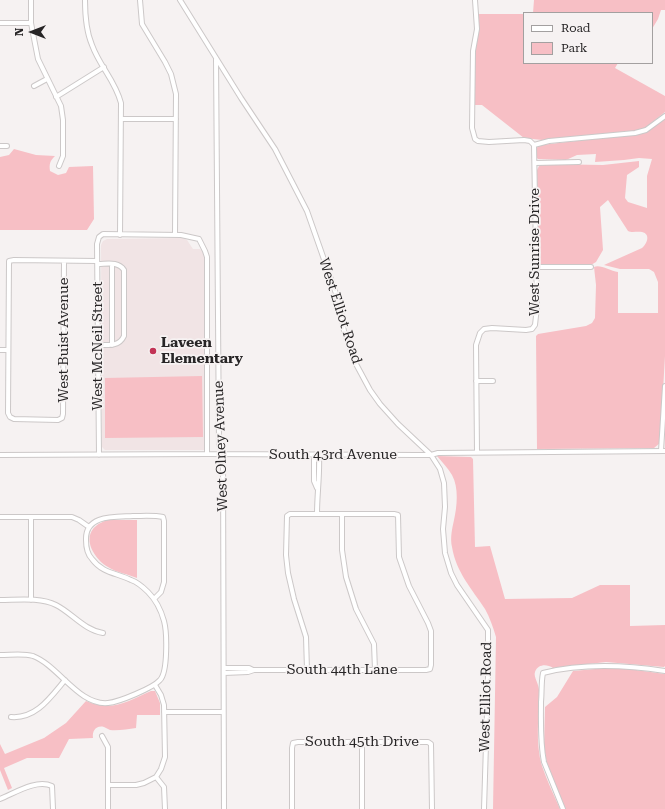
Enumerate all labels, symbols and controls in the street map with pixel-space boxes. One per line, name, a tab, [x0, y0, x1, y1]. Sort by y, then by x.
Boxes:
north arrow	[12, 12, 52, 52]
legend	[523, 12, 653, 64]
text: Road	[561, 21, 590, 35]
text: N	[13, 28, 26, 36]
text: Park	[561, 41, 587, 55]
street label: West Sunrise Drive	[527, 188, 543, 316]
street label: West Elliot Road	[315, 256, 365, 366]
street label: West Buist Avenue	[56, 278, 72, 402]
street label: West McNeil Street	[90, 282, 106, 410]
place label: Laveen Elementary	[161, 335, 243, 368]
marker: Laveen Elementary	[148, 346, 158, 356]
street label: West Olney Avenue	[210, 380, 232, 512]
street label: South 43rd Avenue	[269, 447, 397, 463]
street label: West Elliot Road	[477, 642, 495, 752]
street label: South 44th Lane	[287, 662, 397, 678]
street label: South 45th Drive	[305, 734, 419, 750]

